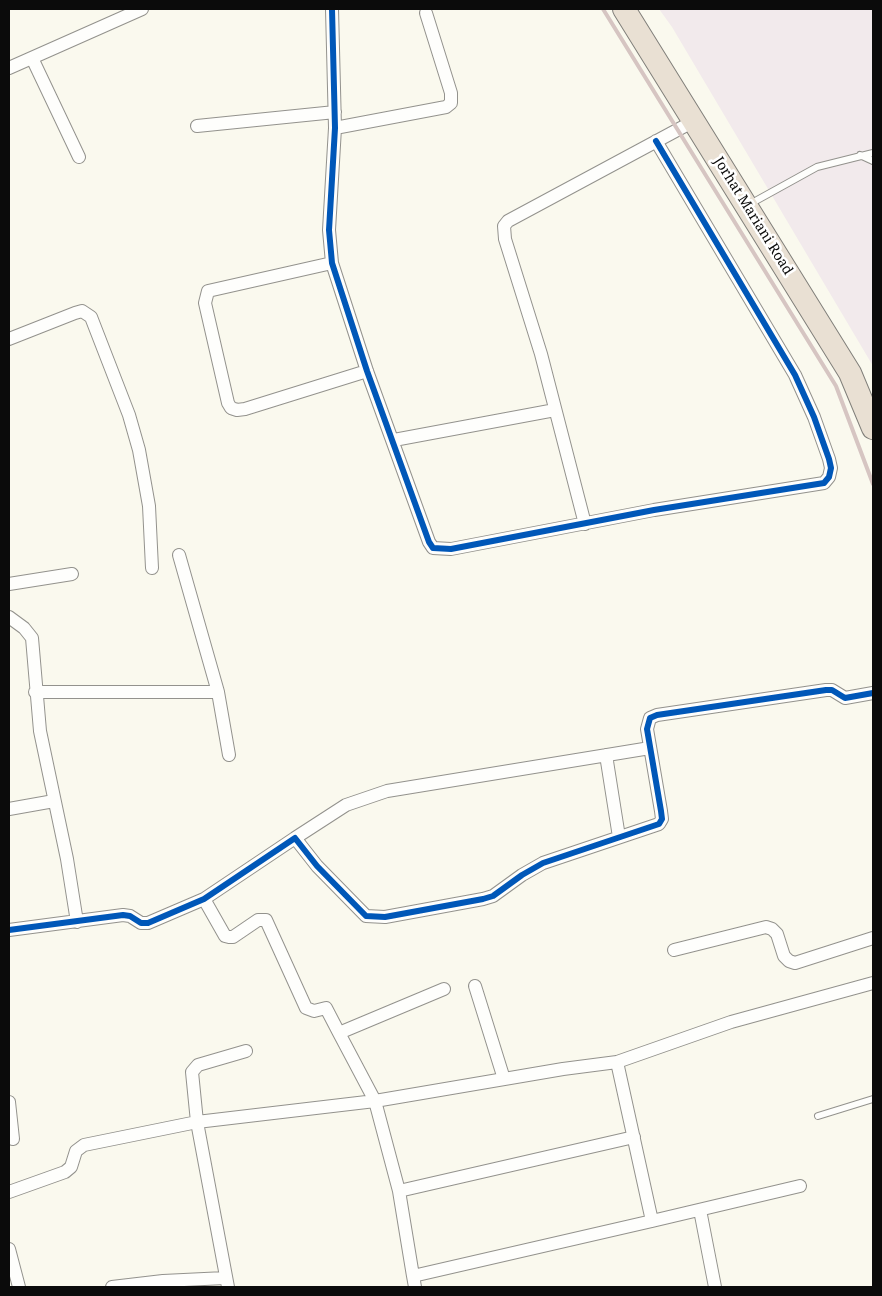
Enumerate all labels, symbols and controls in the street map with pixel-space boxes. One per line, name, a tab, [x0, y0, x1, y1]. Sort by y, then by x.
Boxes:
street label: Jorhat Mariani Road	[710, 154, 796, 278]

